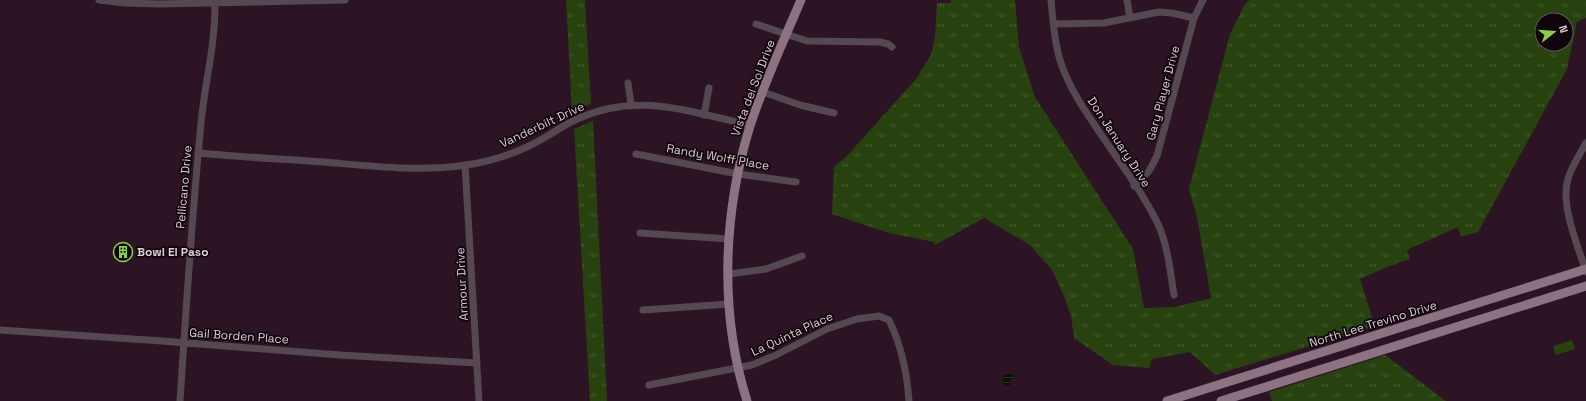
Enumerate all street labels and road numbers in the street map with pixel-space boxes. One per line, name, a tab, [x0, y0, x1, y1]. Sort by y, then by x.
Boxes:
street label: Vista del Sol Drive	[727, 37, 779, 139]
street label: Gary Player Drive	[1143, 44, 1183, 142]
street label: Don January Drive	[1084, 94, 1154, 190]
street label: Vanderbilt Drive	[497, 98, 587, 152]
street label: Randy Wolff Place	[665, 140, 771, 174]
street label: Pellicano Drive	[172, 145, 196, 229]
street label: Armour Drive	[452, 247, 472, 321]
street label: North Lee Trevino Drive	[1307, 297, 1439, 351]
street label: La Quinta Place	[748, 308, 836, 360]
street label: Gail Borden Place	[189, 325, 289, 347]

